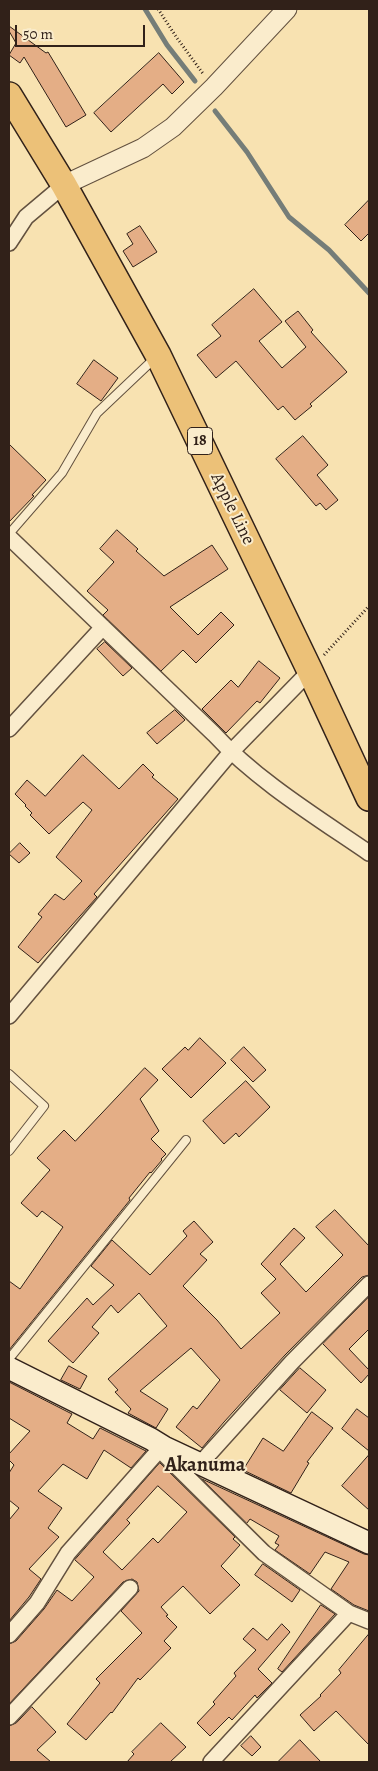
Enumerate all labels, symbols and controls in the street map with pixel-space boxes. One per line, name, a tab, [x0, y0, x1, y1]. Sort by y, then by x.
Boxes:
scale bar	[18, 15, 148, 47]
text: 50 m	[23, 24, 53, 44]
road number: 18	[188, 428, 212, 454]
street label: Apple Line	[205, 470, 259, 548]
district label: Akanuma	[165, 1454, 245, 1478]

